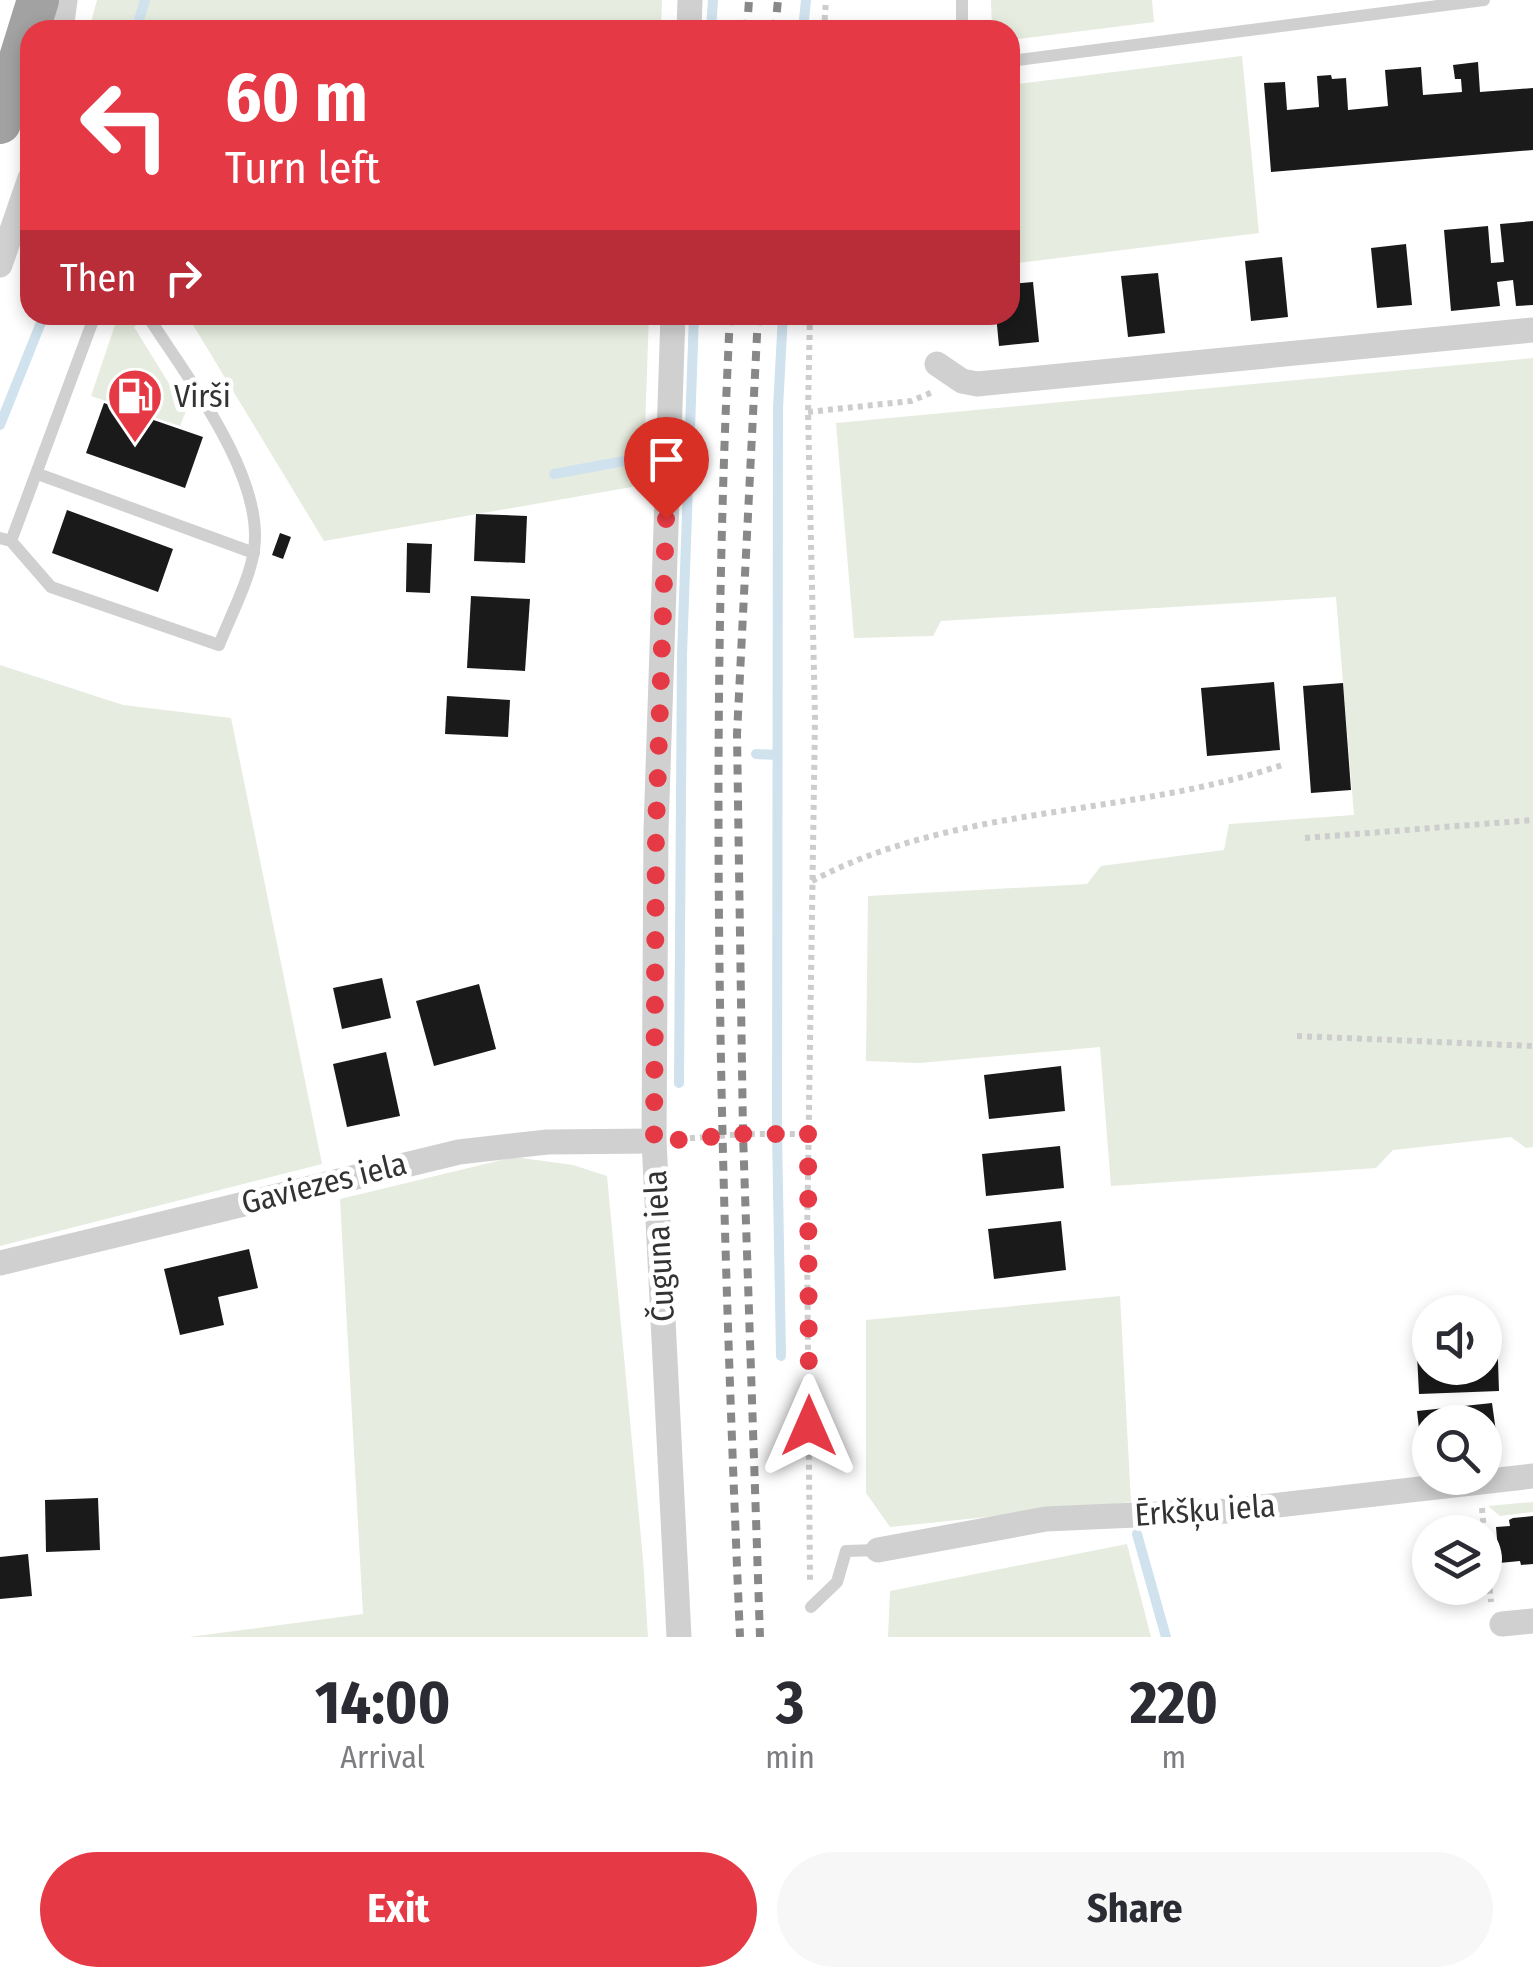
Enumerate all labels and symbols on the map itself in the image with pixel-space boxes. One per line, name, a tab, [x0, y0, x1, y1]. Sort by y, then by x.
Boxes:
fuel station icon: Virši	[105, 366, 165, 445]
place label: Virši	[174, 377, 231, 415]
pin	[624, 417, 709, 520]
street label: Gaviezes iela	[238, 1144, 410, 1222]
street label: Čuguna iela	[636, 1169, 682, 1323]
position arrow	[757, 1374, 861, 1478]
street label: Ērkšķu iela	[1133, 1486, 1277, 1535]

